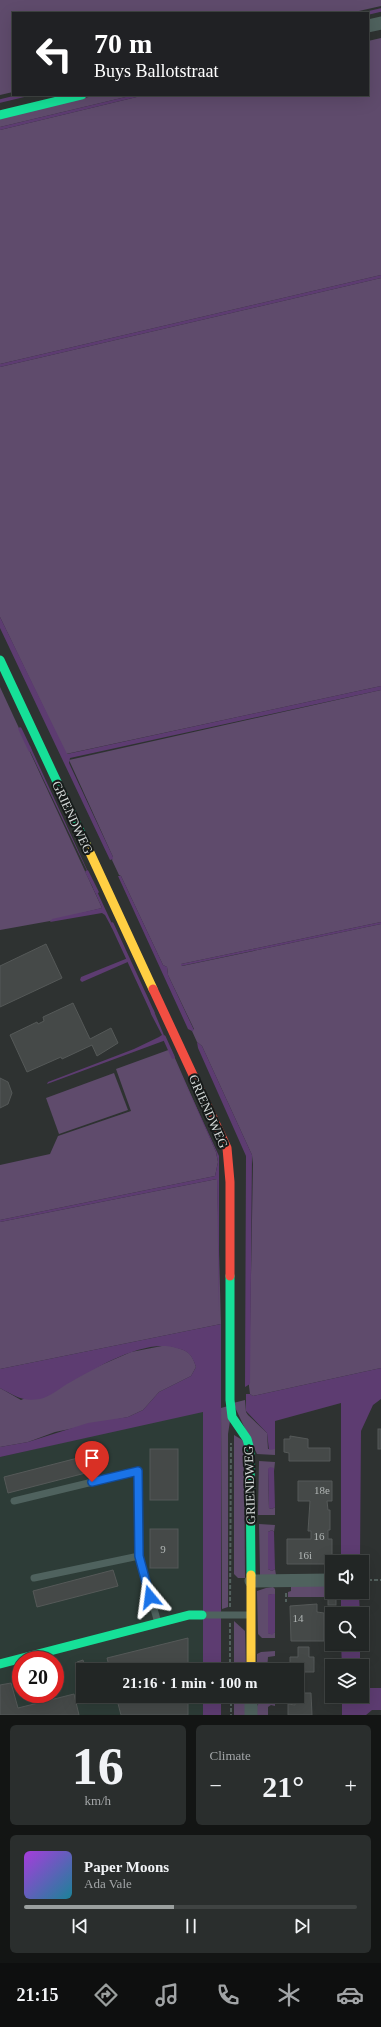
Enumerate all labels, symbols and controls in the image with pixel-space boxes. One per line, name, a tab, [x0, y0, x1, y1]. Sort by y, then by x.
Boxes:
icon: left	[28, 28, 80, 80]
text: 70 m	[94, 28, 152, 59]
text: Buys Ballotstraat	[94, 61, 219, 81]
street label: GRIENDWEG	[49, 778, 96, 856]
street label: GRIENDWEG	[186, 1072, 231, 1150]
pin	[75, 1441, 109, 1482]
street label: GRIENDWEG	[241, 1445, 258, 1525]
icon: arrive	[81, 1447, 103, 1469]
house number: 18e	[314, 1484, 330, 1496]
house number: 16	[314, 1530, 325, 1542]
house number: 9	[160, 1543, 166, 1555]
house number: 16i	[298, 1549, 312, 1561]
map controls	[325, 1555, 369, 1703]
button: sound	[325, 1555, 369, 1599]
position arrow	[129, 1576, 171, 1618]
button: search	[325, 1607, 369, 1651]
house number: 14	[293, 1612, 304, 1624]
speed limit sign: 20	[12, 1651, 64, 1703]
button: layers	[325, 1659, 369, 1703]
text: 21:16 · 1 min · 100 m	[123, 1675, 258, 1691]
text: 16	[72, 1738, 124, 1795]
text: Climate	[210, 1748, 251, 1763]
text: 21°	[262, 1770, 304, 1803]
text: −	[210, 1773, 222, 1798]
text: +	[345, 1773, 357, 1798]
text: km/h	[84, 1793, 111, 1808]
text: Paper Moons	[84, 1859, 169, 1875]
text: Ada Vale	[84, 1876, 132, 1891]
icon: previous	[69, 1915, 91, 1937]
icon: pause	[180, 1915, 202, 1937]
icon: next	[291, 1915, 313, 1937]
icon: directions	[92, 1981, 120, 2009]
icon: music	[153, 1981, 181, 2009]
icon: phone	[214, 1981, 242, 2009]
icon: climate	[275, 1981, 303, 2009]
icon: car	[336, 1981, 364, 2009]
text: 21:15	[17, 1985, 59, 2005]

